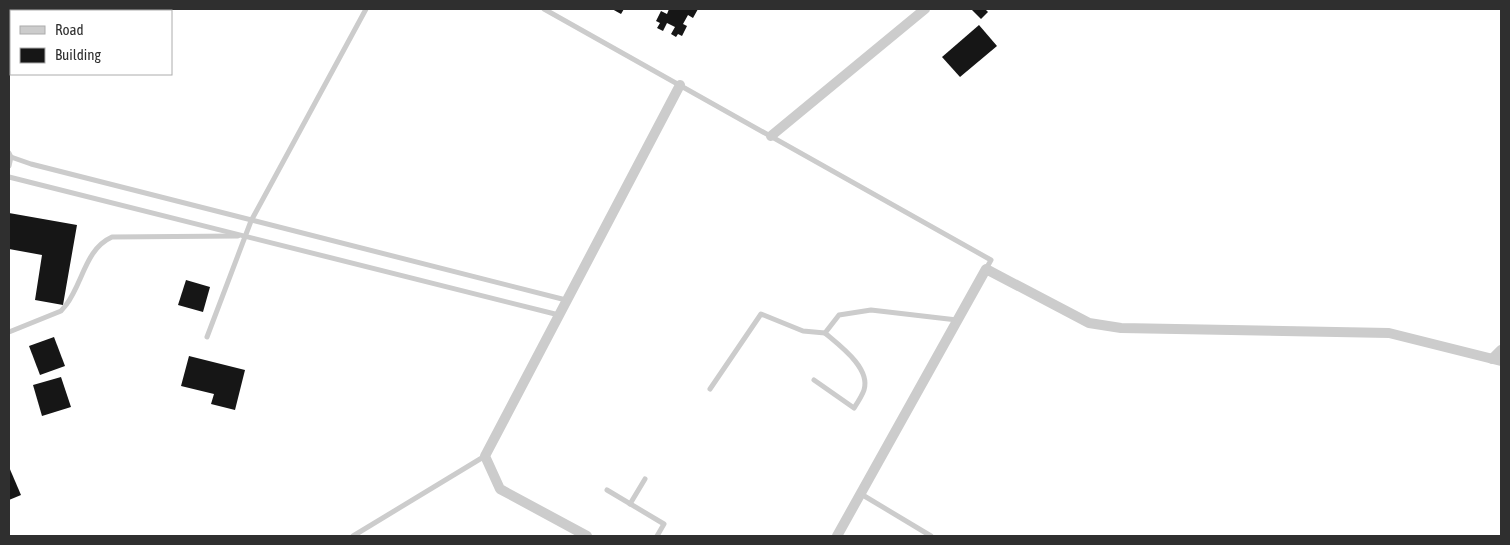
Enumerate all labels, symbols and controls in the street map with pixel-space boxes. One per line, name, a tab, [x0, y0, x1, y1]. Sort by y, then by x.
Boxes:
legend	[10, 10, 172, 75]
text: Road	[55, 21, 84, 38]
text: Building	[55, 46, 101, 63]

